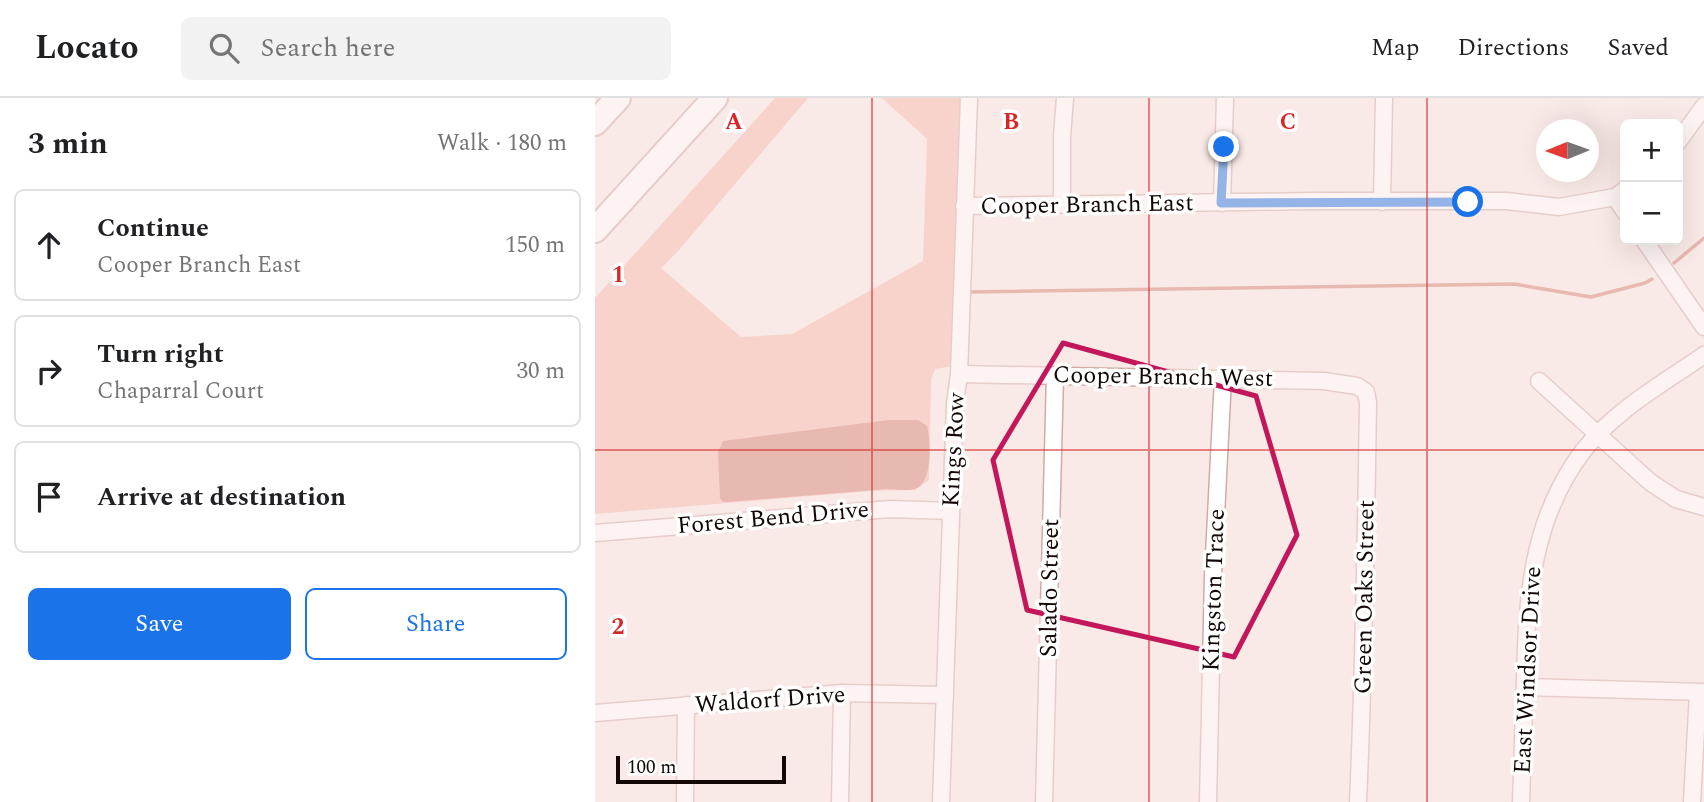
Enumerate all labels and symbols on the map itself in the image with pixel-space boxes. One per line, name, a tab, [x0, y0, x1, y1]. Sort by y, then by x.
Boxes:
text: A	[725, 105, 743, 140]
text: B	[1003, 105, 1019, 140]
text: C	[1280, 105, 1296, 140]
north arrow	[1536, 119, 1599, 182]
route end	[1208, 131, 1239, 162]
street label: Cooper Branch East	[980, 185, 1194, 225]
route start	[1452, 186, 1483, 217]
text: 1	[612, 258, 624, 293]
street label: Cooper Branch West	[1053, 357, 1273, 397]
street label: Kings Row	[933, 391, 975, 508]
street label: Forest Bend Drive	[676, 492, 870, 544]
street label: Green Oaks Street	[1345, 499, 1385, 695]
street label: Kingston Trace	[1193, 508, 1235, 672]
street label: Salado Street	[1031, 518, 1069, 658]
street label: East Windsor Drive	[1505, 565, 1551, 775]
text: 2	[612, 610, 625, 645]
street label: Waldorf Drive	[693, 677, 847, 723]
scale bar	[616, 753, 786, 785]

